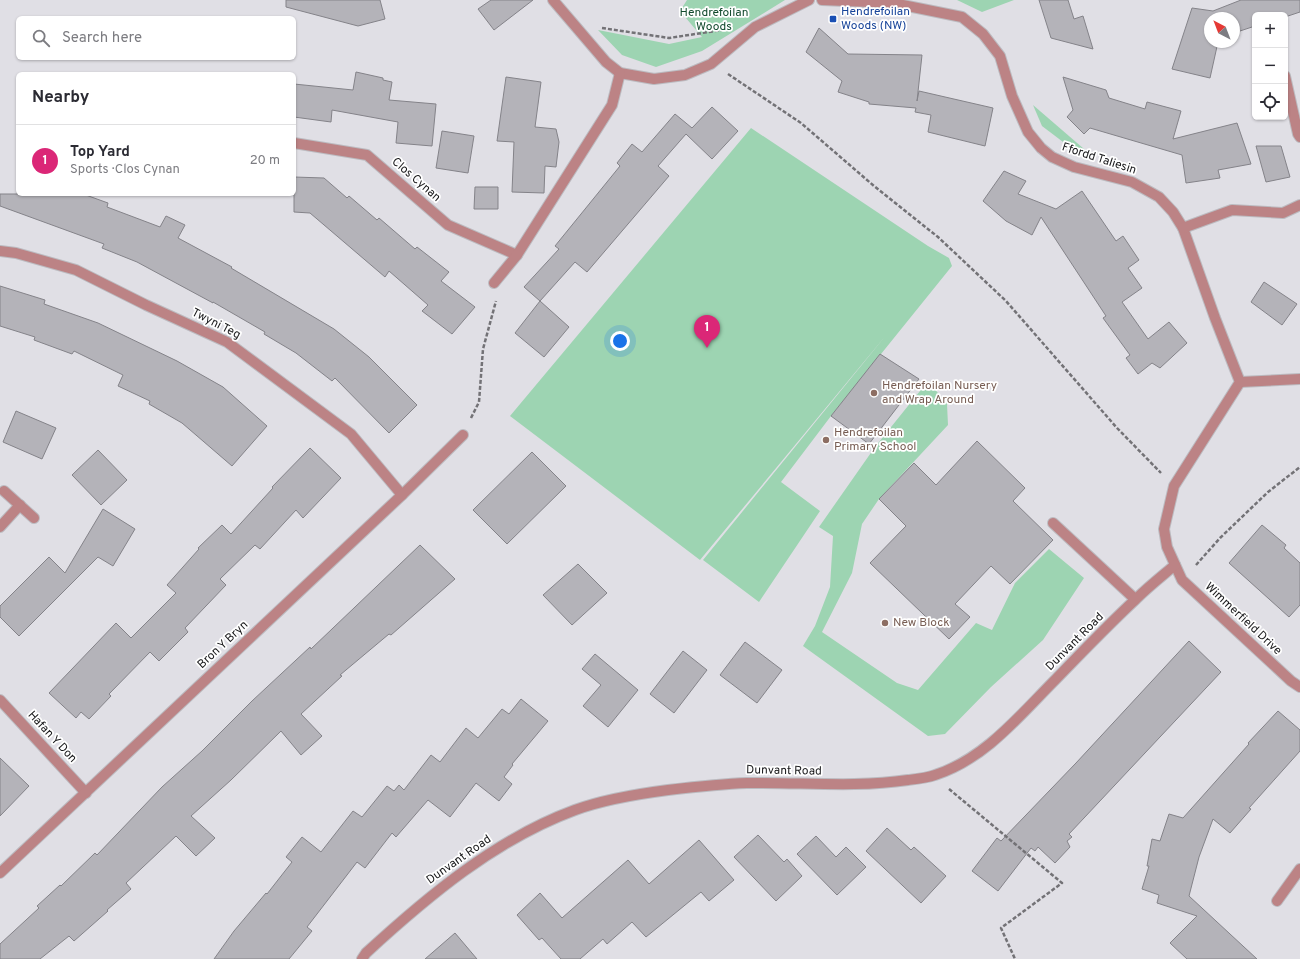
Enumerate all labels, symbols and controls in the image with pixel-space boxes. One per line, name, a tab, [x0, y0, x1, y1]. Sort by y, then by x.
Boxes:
place label: Hendrefoilan Woods (NW)	[841, 4, 910, 34]
park label: Hendrefoilan Woods	[679, 5, 749, 35]
north arrow	[1204, 12, 1240, 48]
map controls	[1252, 12, 1288, 120]
button: +	[1252, 12, 1288, 48]
marker: Hendrefoilan Woods (NW)	[828, 14, 838, 24]
search box	[16, 16, 296, 60]
icon: search	[30, 27, 52, 49]
text: Search here	[62, 29, 142, 48]
button: −	[1252, 48, 1288, 84]
button: locate	[1252, 84, 1288, 120]
text: Nearby	[32, 87, 89, 109]
street label: Ffordd Taliesin	[1060, 139, 1138, 179]
text: Top Yard	[70, 143, 130, 162]
text: 1	[42, 153, 48, 169]
text: 20 m	[250, 153, 280, 169]
street label: Clos Cynan	[388, 154, 444, 206]
text: Sports · Clos Cynan	[70, 162, 180, 178]
street label: Twyni Teg	[189, 305, 243, 343]
pin: 1	[694, 315, 720, 348]
your location	[610, 331, 630, 351]
place label: Hendrefoilan Nursery and Wrap Around	[882, 378, 997, 408]
marker: Hendrefoilan Nursery and Wrap Around	[869, 388, 879, 398]
place label: Hendrefoilan Primary School	[834, 425, 917, 455]
marker: Hendrefoilan Primary School	[821, 435, 831, 445]
street label: Wimmerfield Drive	[1201, 579, 1285, 659]
street label: Dunvant Road	[1043, 610, 1107, 674]
place label: New Block	[893, 615, 950, 631]
street label: Bron Y Bryn	[194, 617, 252, 673]
marker: New Block	[880, 618, 890, 628]
street label: Hafan Y Don	[24, 708, 80, 766]
street label: Dunvant Road	[746, 762, 822, 780]
street label: Dunvant Road	[423, 832, 495, 888]

